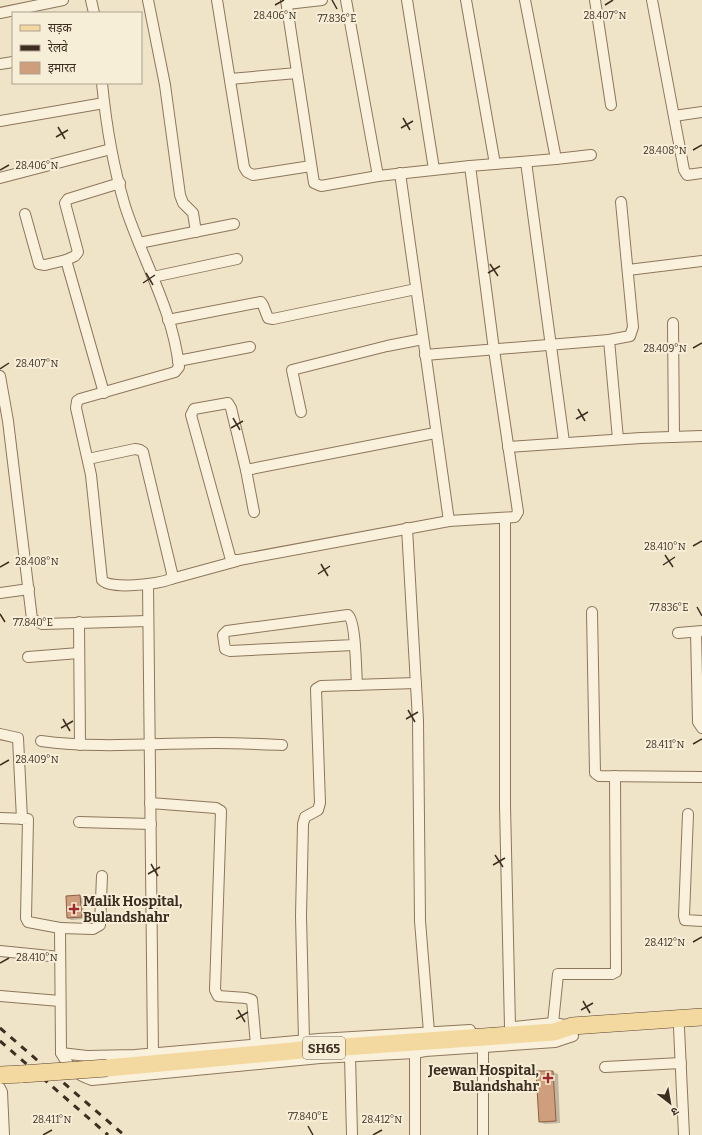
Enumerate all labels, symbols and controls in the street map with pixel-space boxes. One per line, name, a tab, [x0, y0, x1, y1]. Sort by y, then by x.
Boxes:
text: 28.406°N	[254, 10, 297, 22]
text: 28.407°N	[584, 10, 626, 22]
legend	[12, 12, 142, 84]
text: 77.836°E	[317, 13, 357, 25]
text: सड़क	[48, 21, 73, 35]
text: रेलवे	[48, 40, 68, 55]
text: इमारत	[48, 61, 77, 75]
text: 28.408°N	[643, 145, 687, 157]
text: 28.406°N	[16, 160, 59, 172]
text: 28.409°N	[643, 343, 687, 355]
text: 28.407°N	[16, 358, 58, 370]
text: 28.410°N	[644, 541, 686, 553]
text: 28.408°N	[15, 556, 59, 568]
text: 77.836°E	[649, 602, 689, 614]
text: 77.840°E	[13, 617, 53, 629]
text: 28.411°N	[646, 739, 684, 751]
text: 28.409°N	[15, 754, 59, 766]
place label: Malik Hospital, Bulandshahr	[83, 893, 182, 926]
marker: Malik Hospital, Bulandshahr	[68, 903, 80, 915]
text: 28.412°N	[645, 937, 685, 949]
text: 28.410°N	[16, 952, 58, 964]
road number: SH65	[303, 1037, 345, 1059]
place label: Jeewan Hospital, Bulandshahr	[428, 1062, 539, 1095]
marker: Jeewan Hospital, Bulandshahr	[542, 1072, 554, 1084]
north arrow	[650, 1083, 690, 1123]
text: उ	[668, 1104, 681, 1119]
text: 77.840°E	[288, 1111, 328, 1123]
text: 28.411°N	[33, 1114, 71, 1126]
text: 28.412°N	[362, 1114, 402, 1126]

